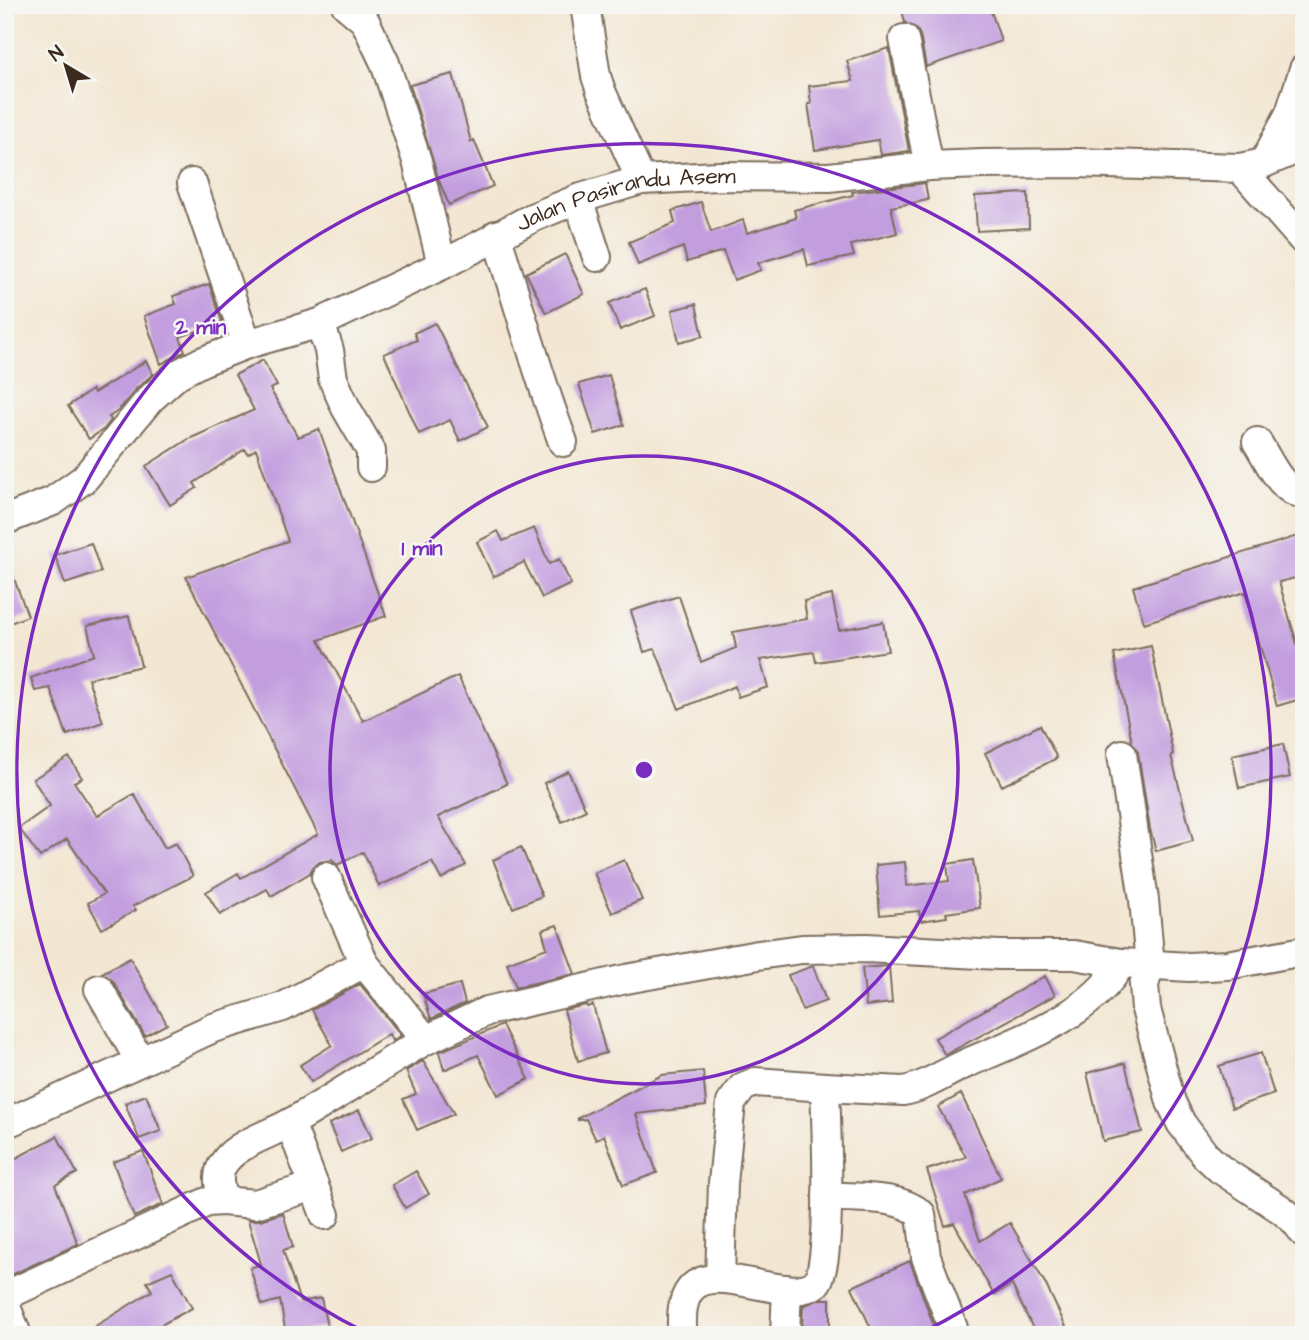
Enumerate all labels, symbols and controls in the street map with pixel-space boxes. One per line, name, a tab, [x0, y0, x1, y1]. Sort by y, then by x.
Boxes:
north arrow	[32, 32, 102, 102]
text: N	[43, 39, 70, 68]
street label: Jalan Pasirandu Asem	[510, 160, 736, 240]
text: 2 min	[175, 313, 227, 342]
text: 1 min	[401, 534, 443, 563]
centre of rings	[632, 758, 656, 782]

